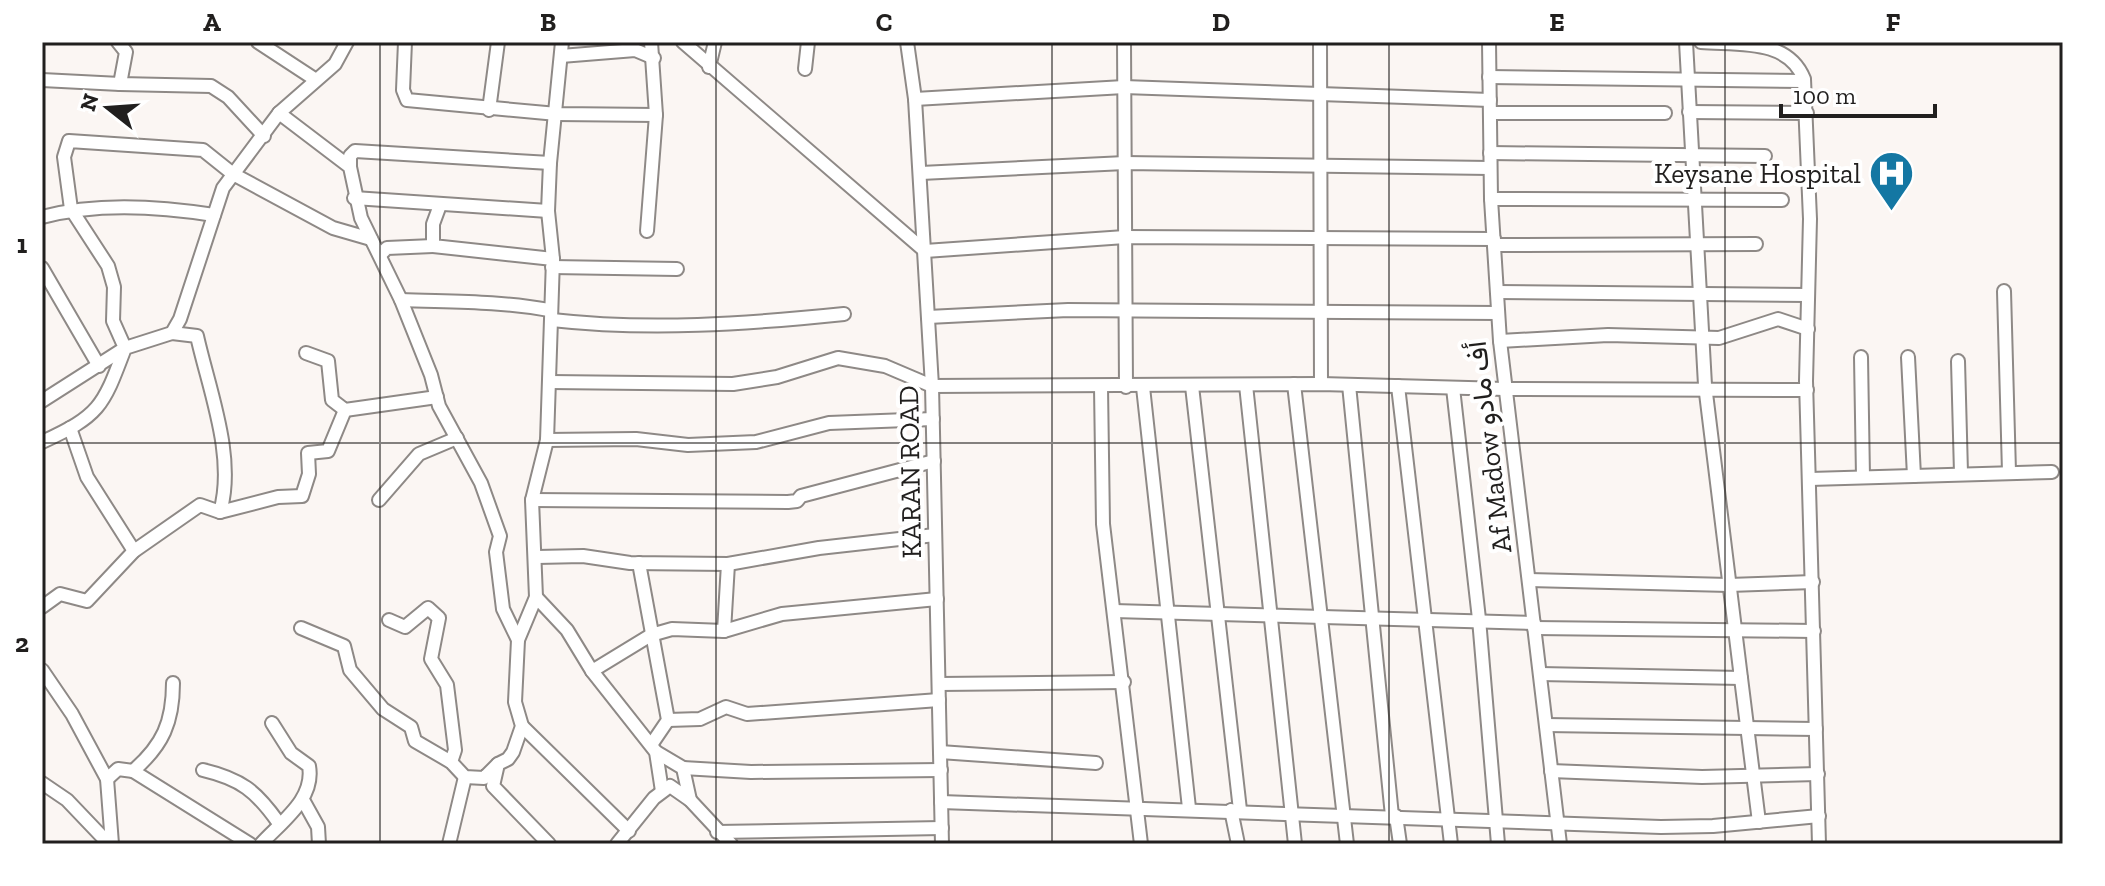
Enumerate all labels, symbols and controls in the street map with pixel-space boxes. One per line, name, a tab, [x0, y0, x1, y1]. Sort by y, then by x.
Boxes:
text: A	[203, 6, 221, 38]
text: B	[540, 6, 556, 38]
text: C	[876, 6, 892, 38]
text: D	[1212, 6, 1230, 38]
text: E	[1549, 6, 1565, 38]
text: F	[1886, 6, 1901, 38]
north arrow	[68, 68, 148, 148]
scale bar	[1781, 68, 1935, 118]
text: 100 m	[1793, 81, 1856, 110]
text: N	[74, 90, 105, 114]
hospital icon: Keysane Hospital	[1868, 149, 1916, 212]
place label: Keysane Hospital	[1654, 157, 1861, 190]
text: 1	[17, 228, 28, 260]
street label: Af Madow أف مادو	[1460, 339, 1519, 555]
street label: KARAN ROAD	[892, 385, 928, 559]
text: 2	[15, 627, 29, 659]

